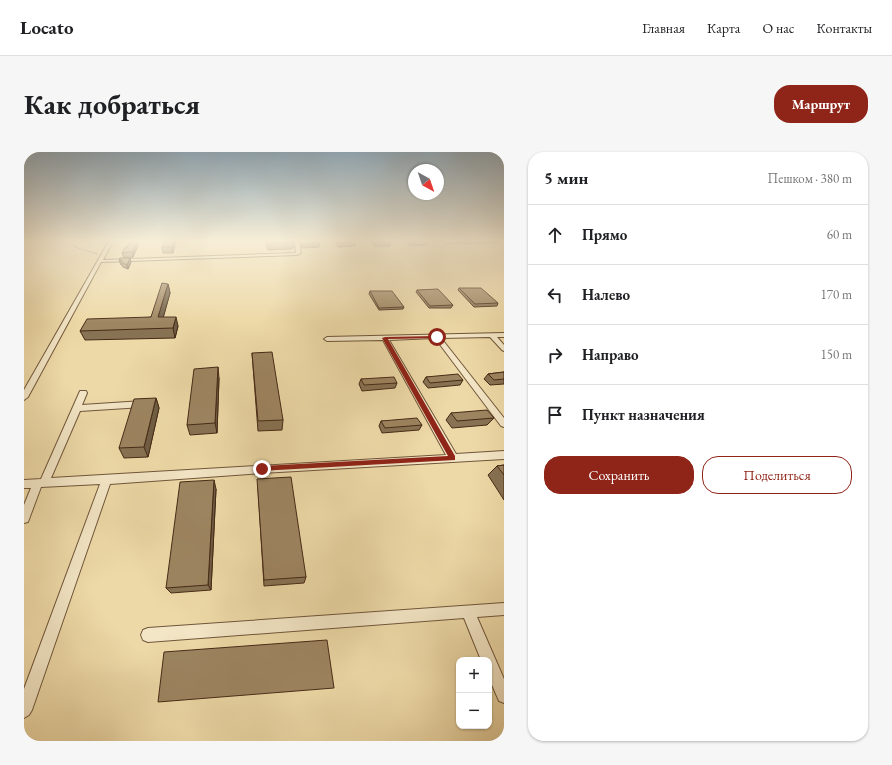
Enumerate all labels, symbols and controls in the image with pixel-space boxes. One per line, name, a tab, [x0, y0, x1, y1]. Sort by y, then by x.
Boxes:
text: Locato	[20, 15, 74, 40]
text: Главная	[642, 19, 685, 37]
text: Карта	[707, 19, 740, 37]
text: О нас	[762, 19, 794, 37]
text: Контакты	[816, 19, 872, 37]
button: Маршрут	[774, 85, 868, 123]
text: Как добраться	[24, 86, 200, 122]
north arrow	[408, 164, 444, 200]
text: 5 мин	[544, 167, 588, 189]
text: Пешком · 380 m	[768, 170, 852, 187]
icon: ahead	[544, 224, 566, 246]
text: Прямо	[582, 225, 627, 244]
text: 60 m	[827, 226, 852, 243]
icon: left	[544, 284, 566, 306]
text: Налево	[582, 285, 630, 304]
text: 170 m	[821, 286, 852, 303]
route start	[428, 328, 446, 346]
icon: right	[544, 344, 566, 366]
text: Направо	[582, 345, 639, 364]
text: 150 m	[821, 346, 852, 363]
icon: arrive	[544, 404, 566, 426]
text: Пункт назначения	[582, 405, 705, 424]
button: Сохранить	[544, 456, 694, 494]
button: Поделиться	[702, 456, 852, 494]
route end	[253, 460, 271, 478]
map controls	[456, 657, 492, 729]
button: +	[456, 657, 492, 693]
button: −	[456, 693, 492, 729]

